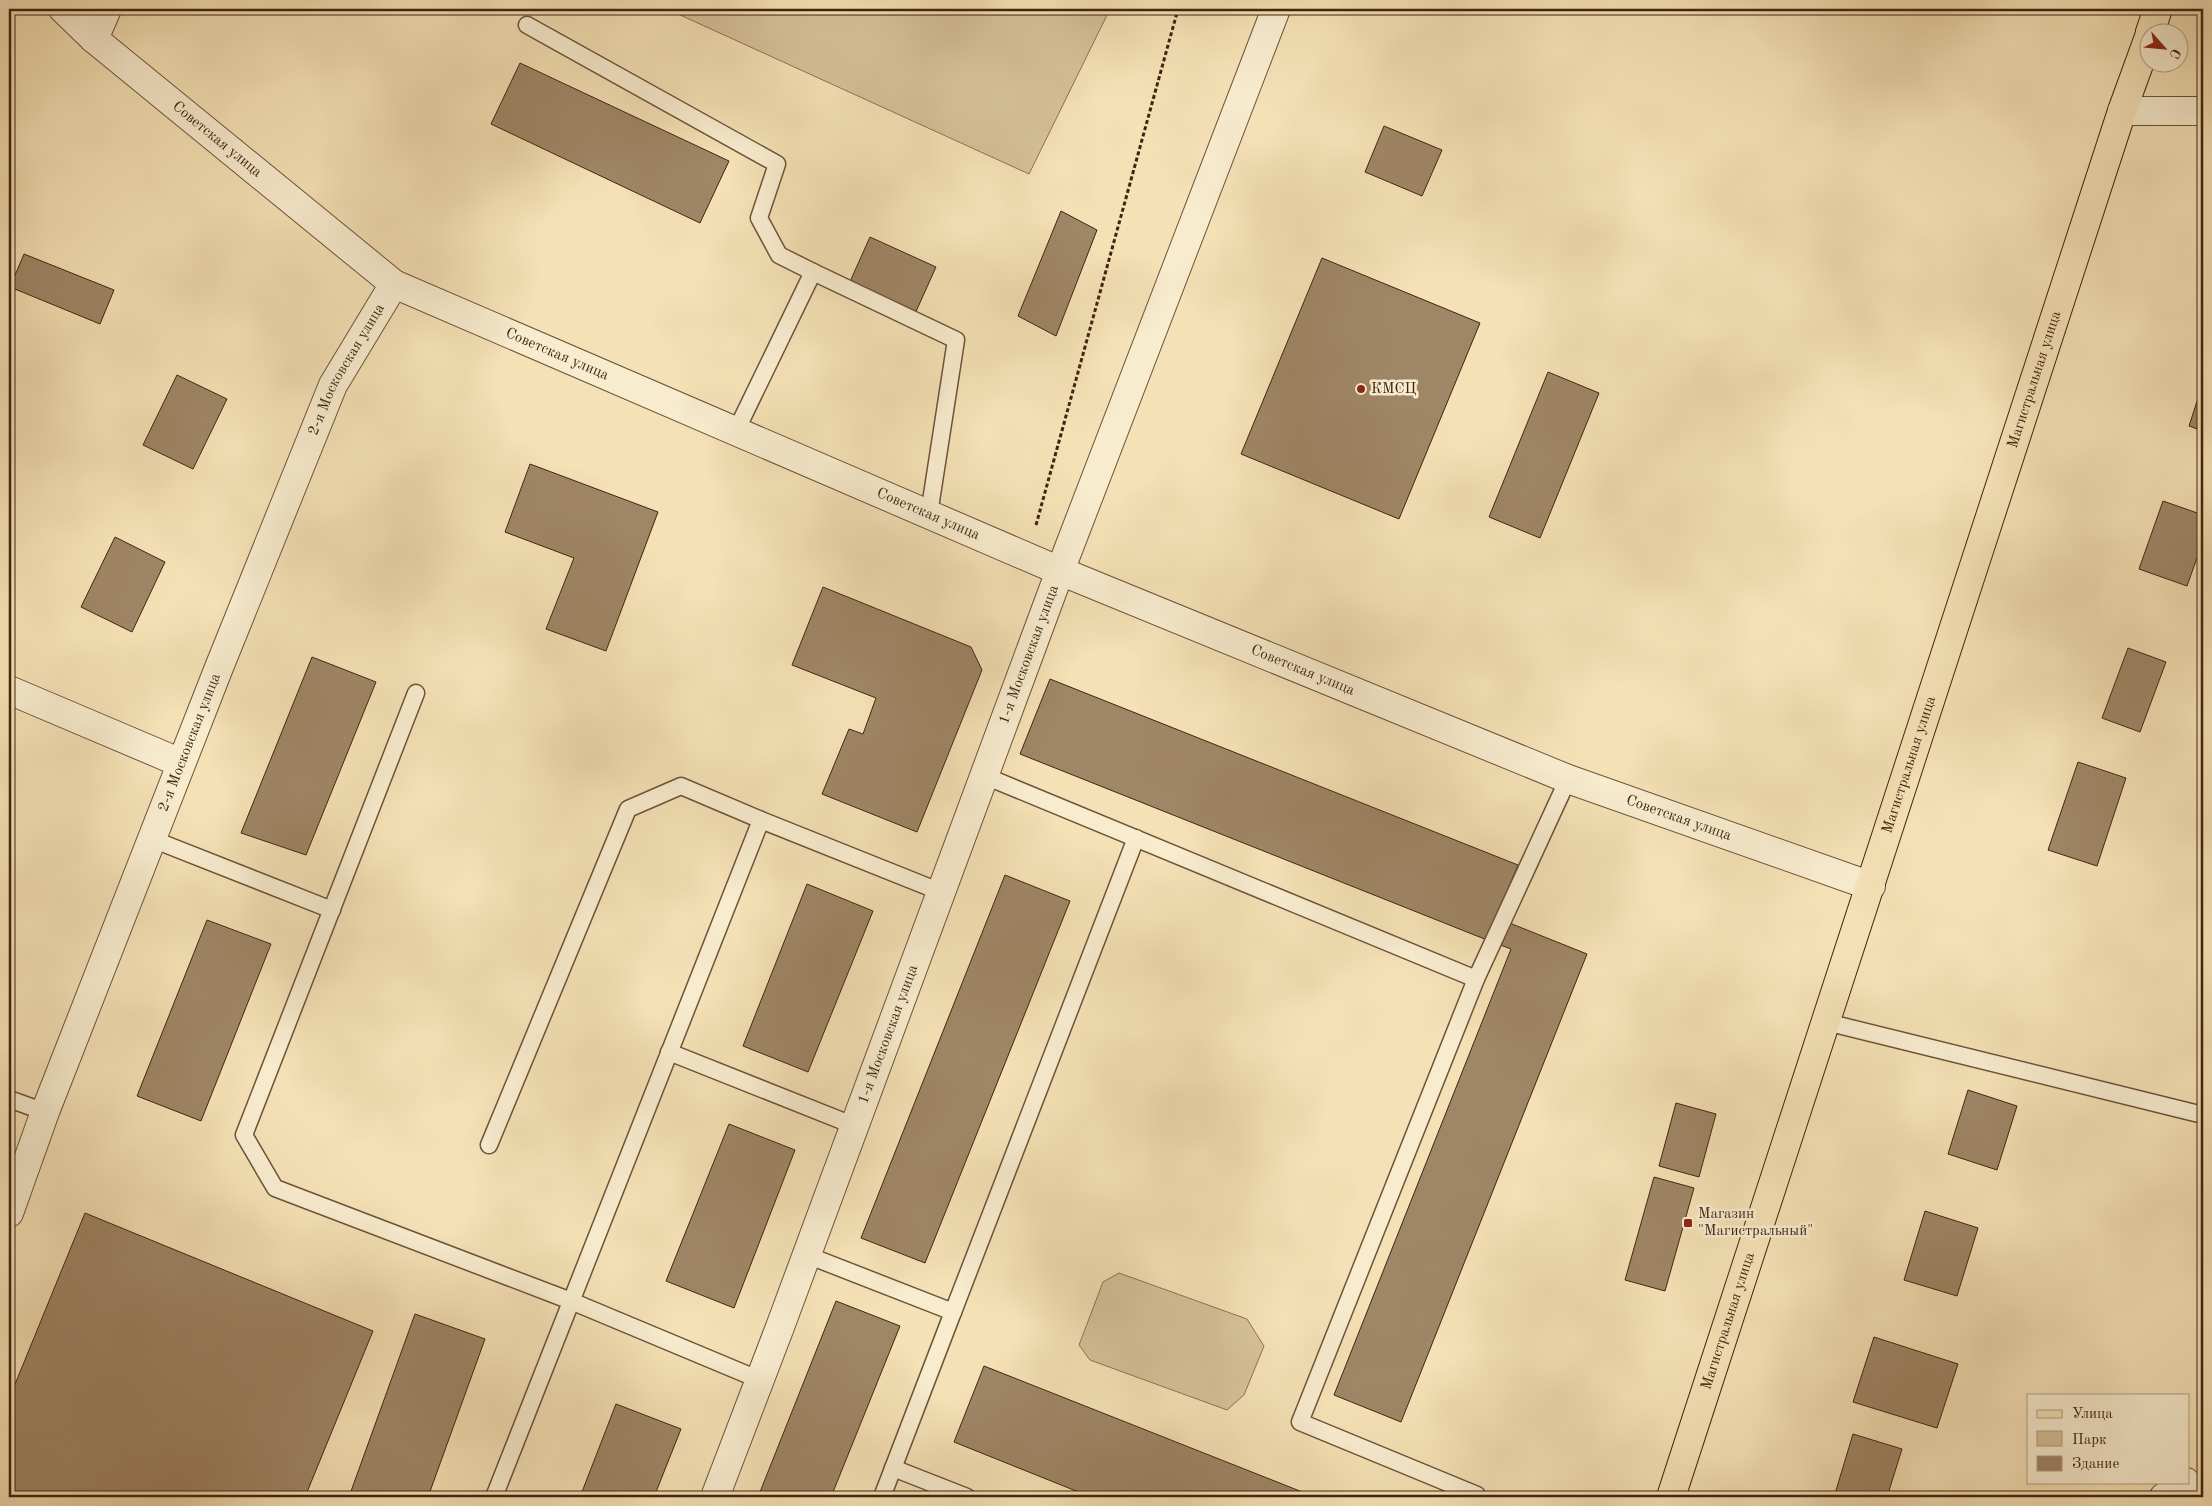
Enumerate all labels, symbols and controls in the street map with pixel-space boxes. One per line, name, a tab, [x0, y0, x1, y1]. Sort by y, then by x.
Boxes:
north arrow	[2140, 22, 2190, 72]
text: С	[2166, 46, 2183, 61]
street label: Советская улица	[169, 99, 265, 181]
street label: 2-я Московская улица	[306, 301, 388, 438]
street label: Магистральная улица	[2005, 309, 2064, 450]
street label: Советская улица	[503, 325, 611, 383]
place label: КМСЦ	[1371, 382, 1417, 397]
marker: КМСЦ	[1355, 383, 1367, 395]
street label: Советская улица	[874, 485, 982, 543]
street label: 1-я Московская улица	[996, 583, 1062, 726]
street label: Советская улица	[1249, 642, 1357, 699]
street label: 2-я Московская улица	[156, 671, 224, 814]
street label: Магистральная улица	[1880, 694, 1939, 835]
street label: Советская улица	[1624, 793, 1734, 844]
street label: 1-я Московская улица	[856, 962, 921, 1106]
place label: Магазин "Магистральный"	[1698, 1207, 1813, 1239]
marker: Магазин "Магистральный"	[1682, 1217, 1694, 1229]
street label: Магистральная улица	[1699, 1250, 1758, 1392]
legend	[2027, 1394, 2190, 1484]
text: Улица	[2072, 1407, 2113, 1422]
text: Парк	[2072, 1433, 2107, 1448]
text: Здание	[2072, 1457, 2119, 1472]

